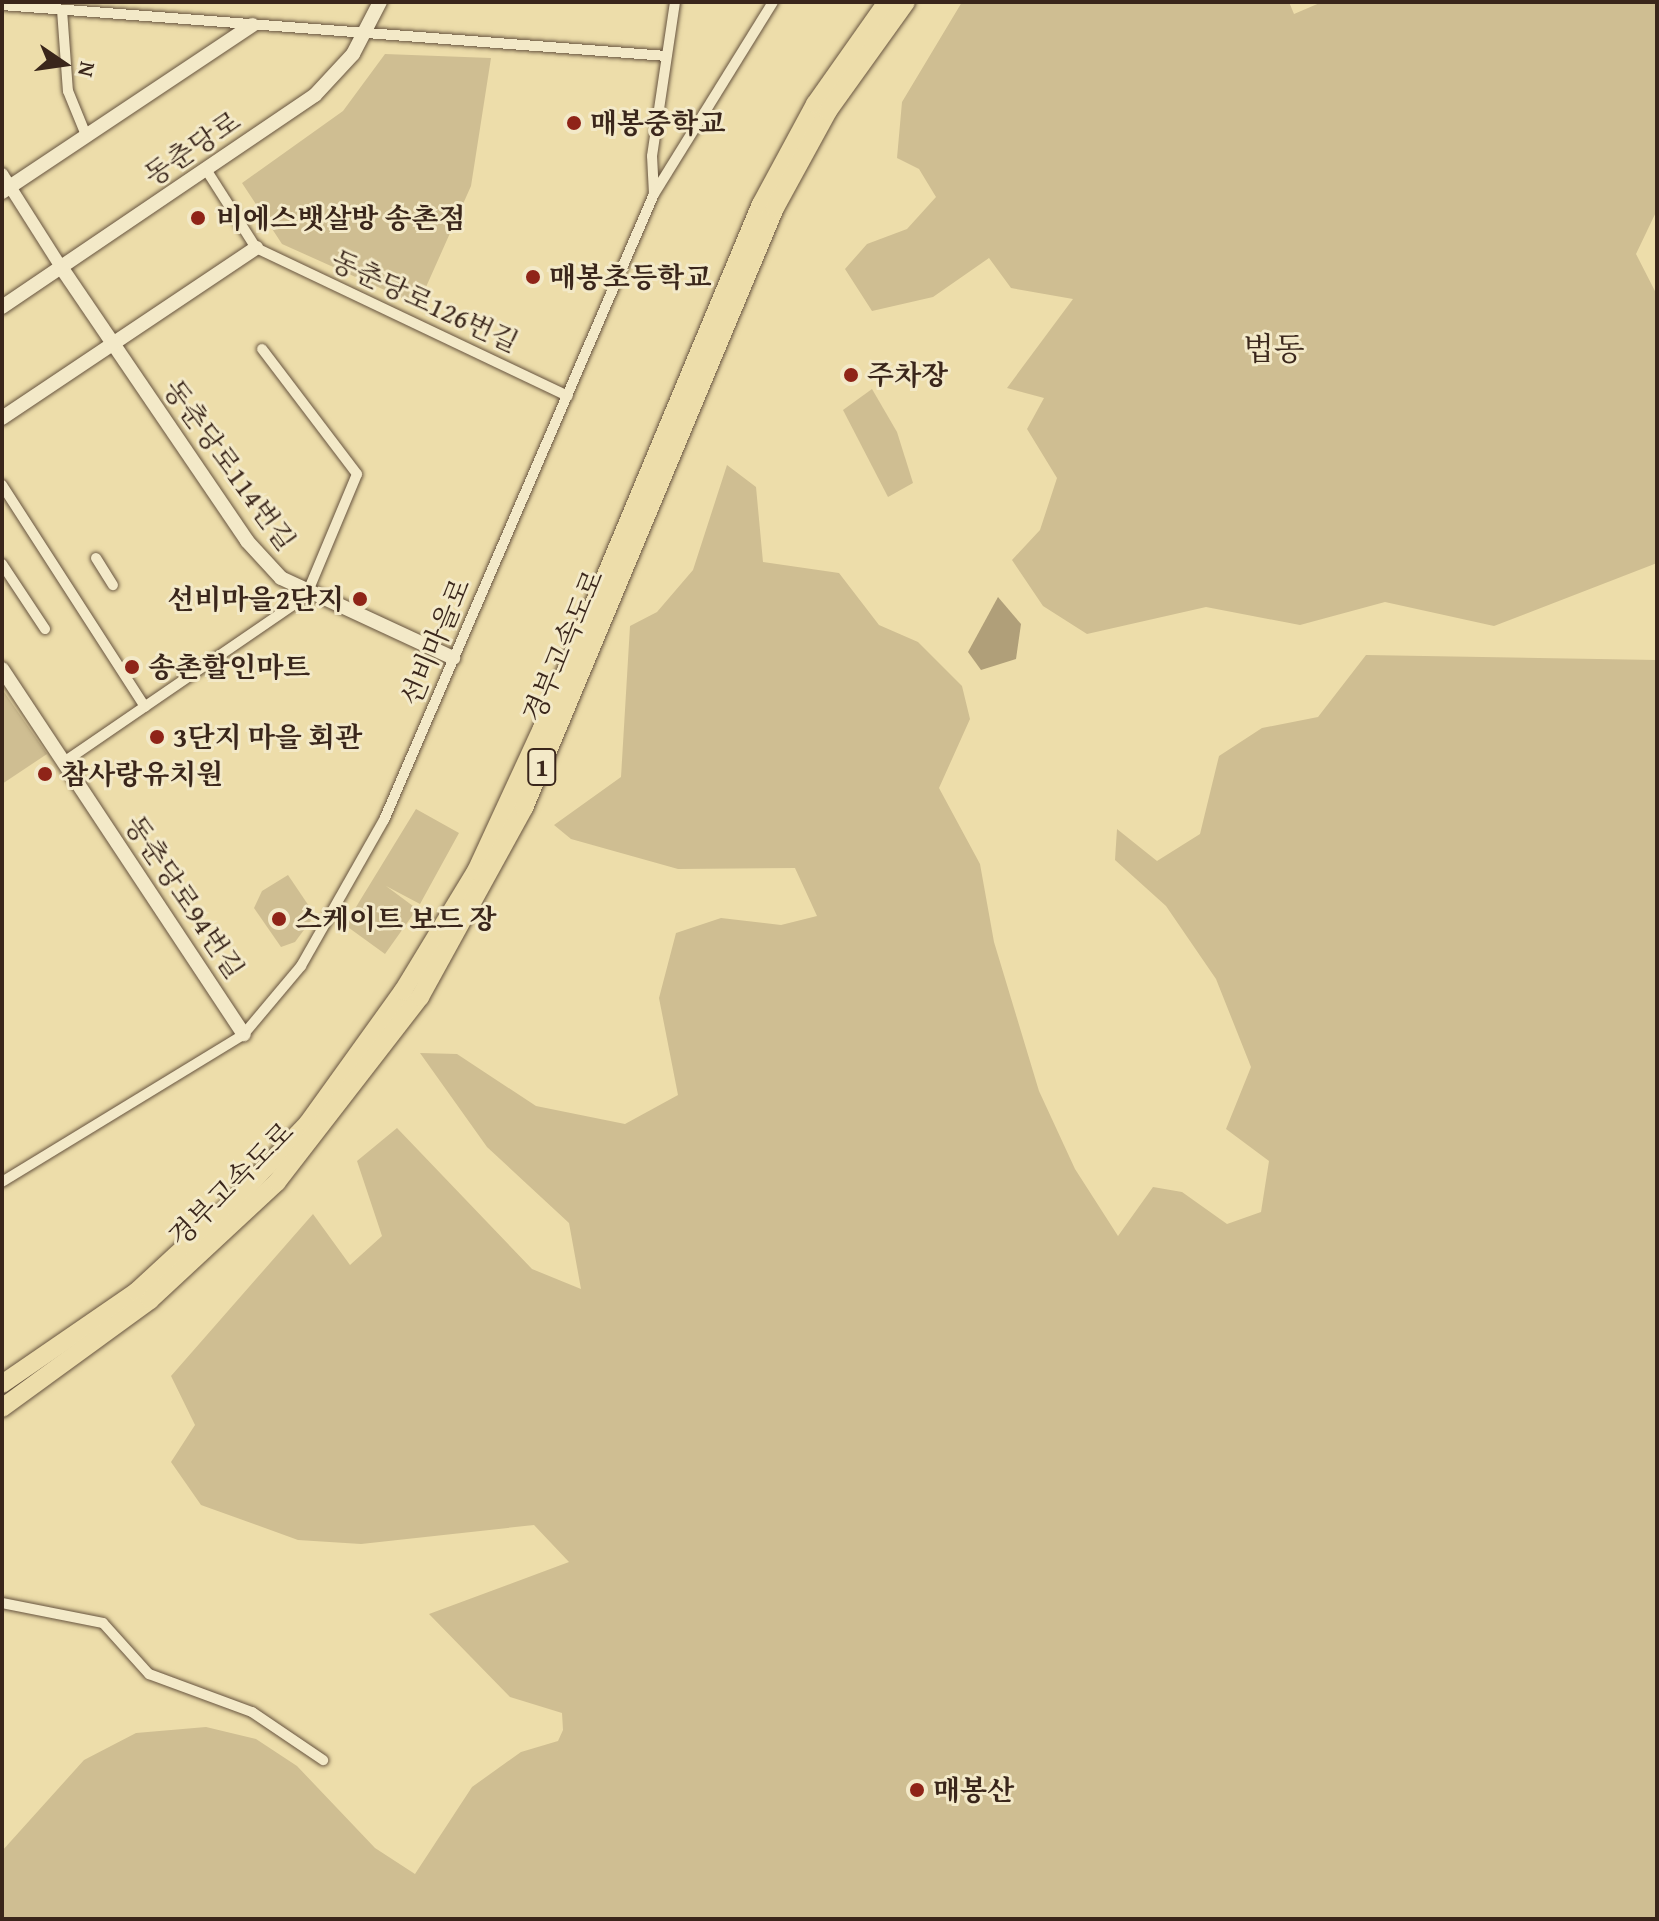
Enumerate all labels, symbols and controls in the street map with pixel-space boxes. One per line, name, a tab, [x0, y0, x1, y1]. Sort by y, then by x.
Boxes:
north arrow	[24, 24, 104, 104]
text: N	[70, 59, 105, 80]
street label: 동춘당로	[138, 104, 246, 192]
place label: 매봉중학교	[590, 106, 725, 140]
marker: 매봉중학교	[565, 114, 583, 132]
place label: 비에스뱃살방 송촌점	[216, 201, 466, 235]
marker: 비에스뱃살방 송촌점	[187, 207, 209, 229]
street label: 동춘당로126번길	[326, 243, 524, 359]
place label: 매봉초등학교	[549, 260, 711, 294]
marker: 매봉초등학교	[524, 268, 542, 286]
district label: 법동	[1243, 330, 1305, 368]
place label: 주차장	[867, 358, 948, 392]
marker: 주차장	[842, 366, 860, 384]
street label: 동춘당로114번길	[157, 373, 303, 557]
street label: 경부고속도로	[516, 565, 610, 727]
street label: 선비마을로	[393, 573, 477, 711]
place label: 선비마을2단지	[167, 582, 344, 616]
marker: 선비마을2단지	[351, 590, 369, 608]
place label: 송촌할인마트	[148, 650, 310, 684]
marker: 송촌할인마트	[123, 658, 141, 676]
place label: 3단지 마을 회관	[173, 720, 362, 754]
marker: 3단지 마을 회관	[148, 728, 166, 746]
road number: 1	[526, 745, 558, 789]
place label: 참사랑유치원	[61, 757, 223, 791]
marker: 참사랑유치원	[36, 765, 54, 783]
street label: 동춘당로94번길	[118, 809, 252, 985]
place label: 스케이트 보드 장	[295, 902, 497, 936]
marker: 스케이트 보드 장	[270, 910, 288, 928]
street label: 경부고속도로	[162, 1115, 300, 1253]
place label: 매봉산	[933, 1773, 1014, 1807]
marker: 매봉산	[908, 1781, 926, 1799]

